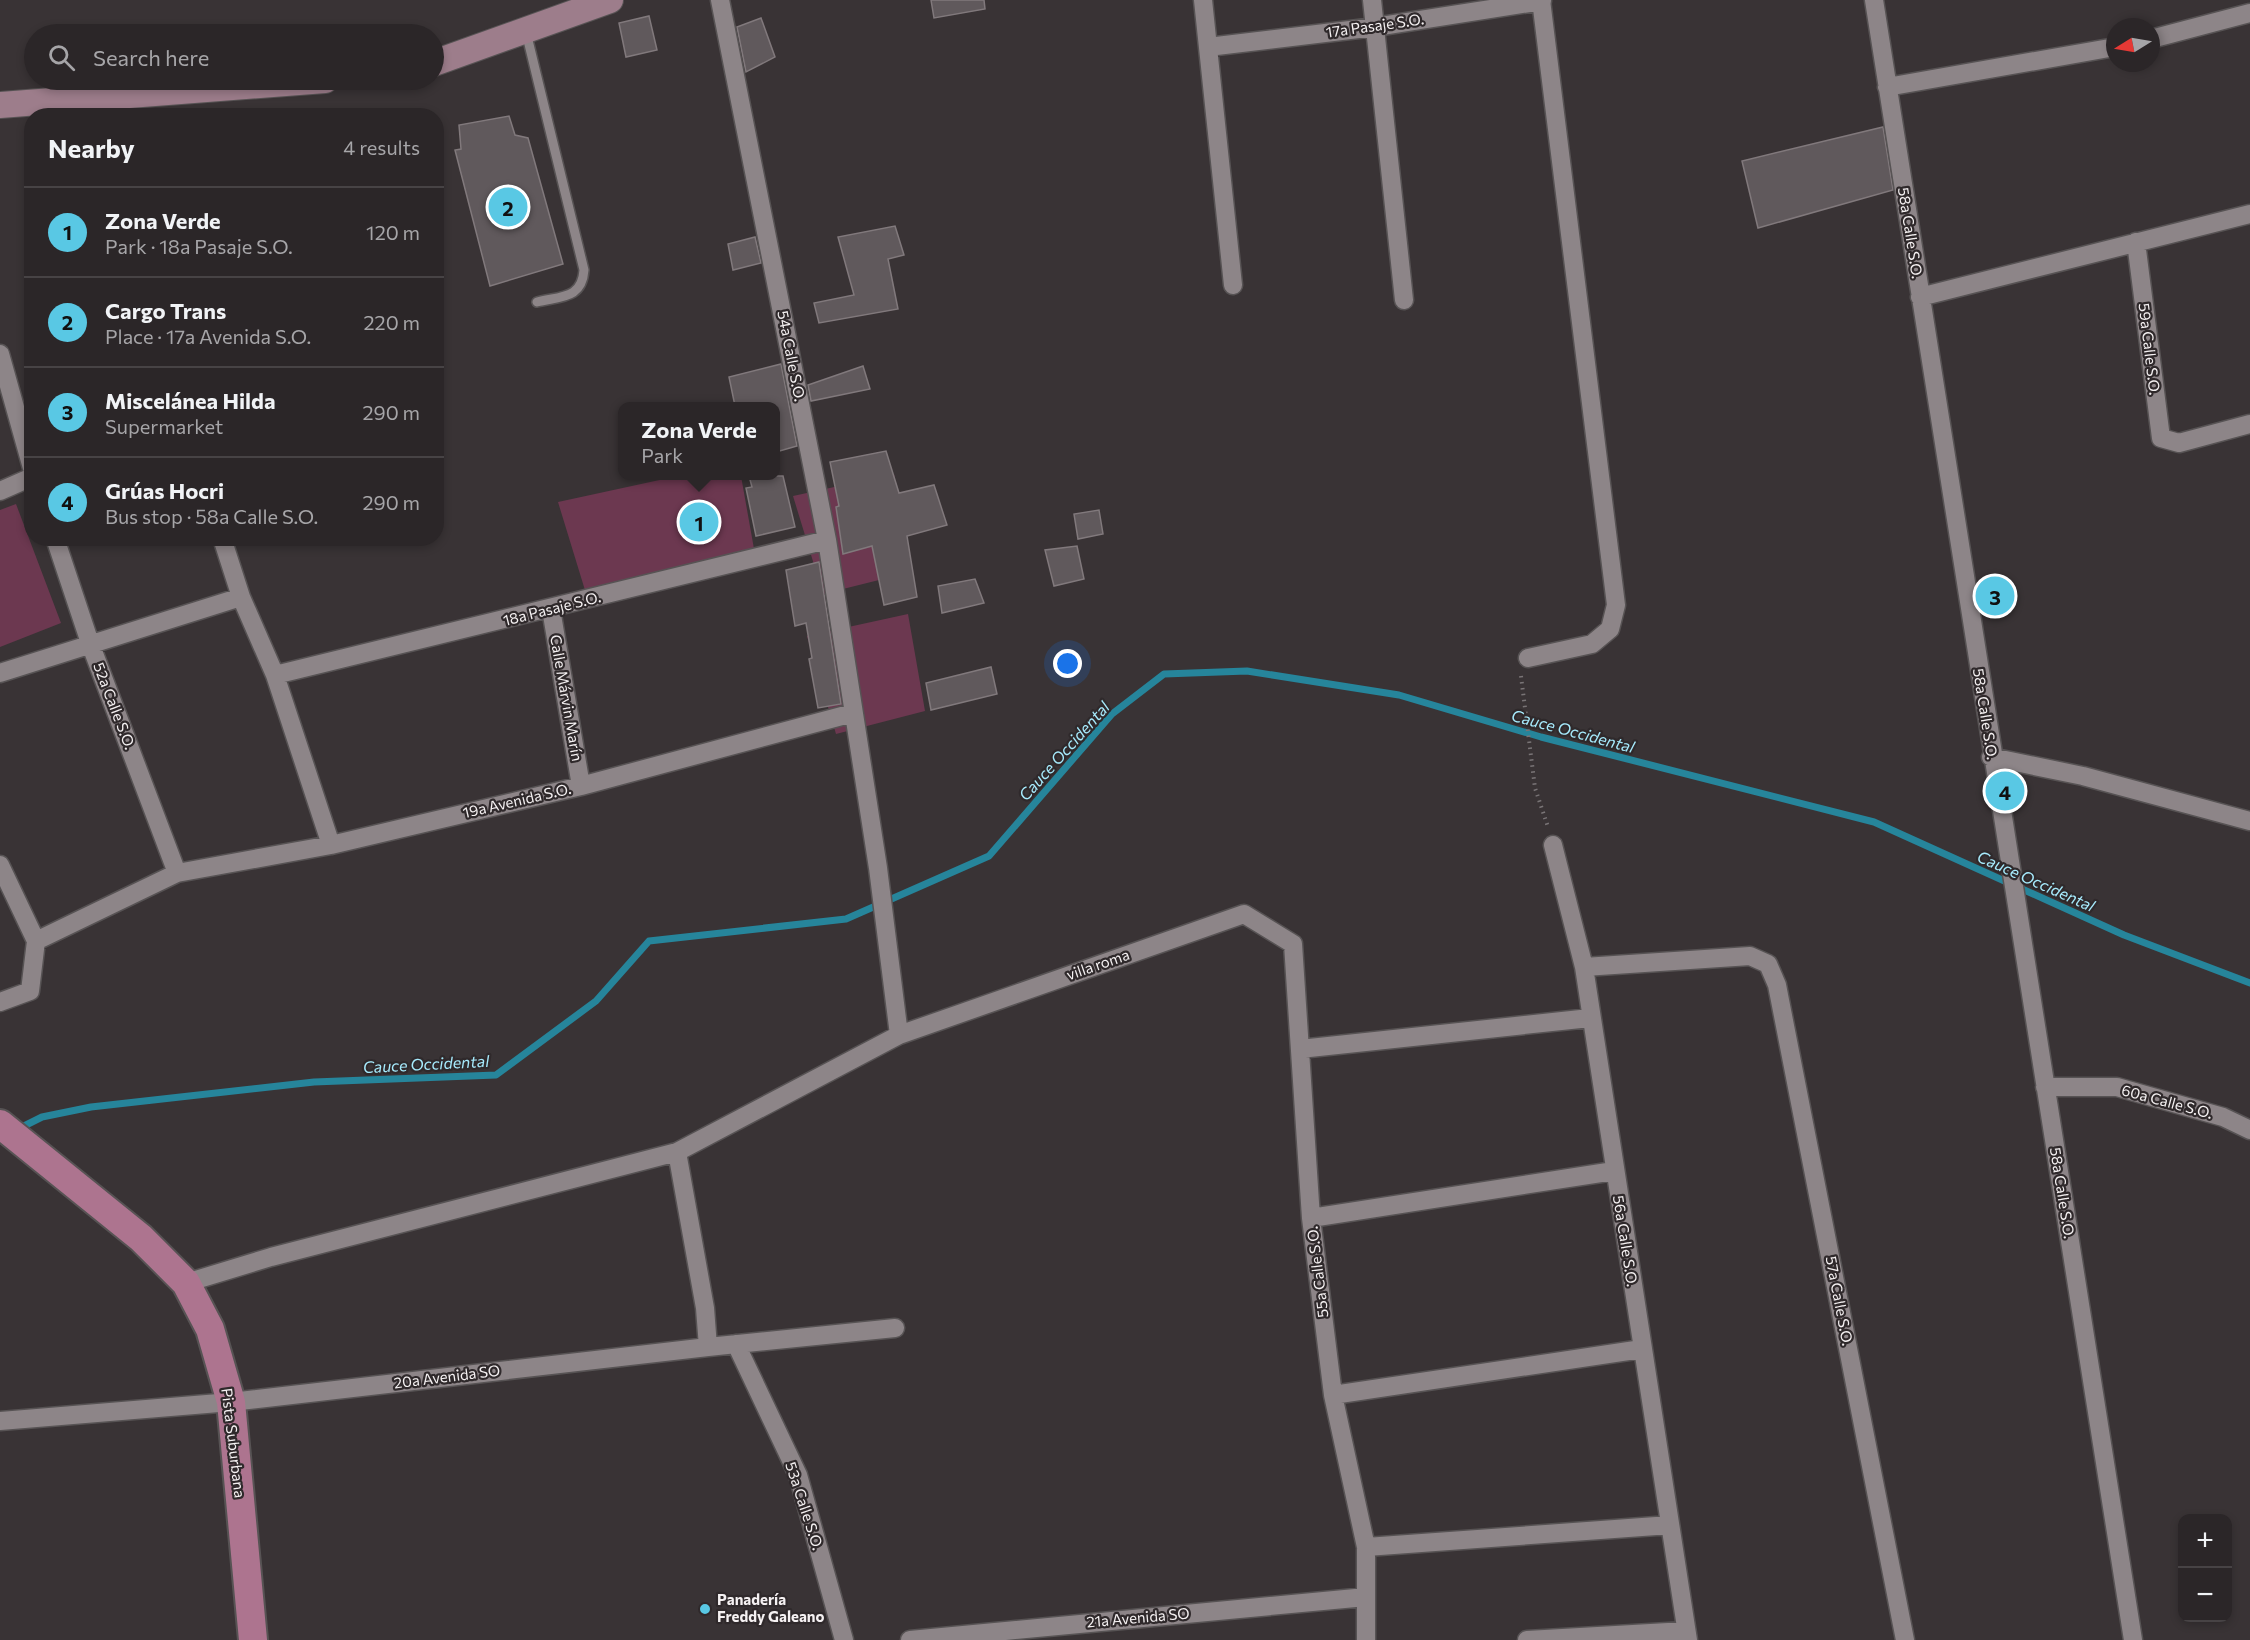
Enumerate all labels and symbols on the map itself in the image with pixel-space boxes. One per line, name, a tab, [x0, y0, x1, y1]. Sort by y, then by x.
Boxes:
street label: 17a Pasaje S.O.	[1325, 9, 1425, 41]
north arrow	[2106, 18, 2160, 72]
pin: 2	[488, 184, 528, 230]
street label: 58a Calle S.O.	[1895, 186, 1927, 280]
street label: 59a Calle S.O.	[2135, 302, 2165, 396]
street label: 54a Calle S.O.	[774, 309, 810, 403]
pin: 1	[680, 500, 718, 544]
pin: 3	[1976, 574, 2014, 618]
street label: 18a Pasaje S.O.	[501, 587, 602, 629]
street label: Calle Márvin Marín	[547, 633, 587, 762]
your location	[1053, 649, 1082, 678]
street label: 52a Calle S.O.	[90, 660, 140, 752]
street label: 58a Calle S.O.	[1970, 667, 2002, 761]
water label: Cauce Occidental	[1014, 697, 1114, 804]
water label: Cauce Occidental	[1510, 705, 1638, 756]
pin: 4	[1986, 768, 2024, 814]
street label: 19a Avenida S.O.	[461, 779, 573, 821]
water label: Cauce Occidental	[1975, 846, 2099, 915]
street label: villa roma	[1064, 945, 1132, 983]
water label: Cauce Occidental	[362, 1051, 491, 1076]
street label: 60a Calle S.O.	[2120, 1080, 2215, 1122]
street label: 58a Calle S.O.	[2047, 1146, 2079, 1240]
street label: 56a Calle S.O.	[1610, 1194, 1642, 1288]
street label: 55a Calle S.O.	[1302, 1225, 1332, 1319]
street label: 57a Calle S.O.	[1822, 1255, 1857, 1347]
street label: 20a Avenida SO	[393, 1361, 501, 1391]
street label: Pista Suburbana	[218, 1387, 250, 1499]
street label: 53a Calle S.O.	[782, 1459, 828, 1552]
place label: Panadería Freddy Galeano	[717, 1590, 824, 1625]
marker: Panadería Freddy Galeano	[698, 1602, 712, 1616]
street label: 21a Avenida SO	[1086, 1604, 1190, 1630]

